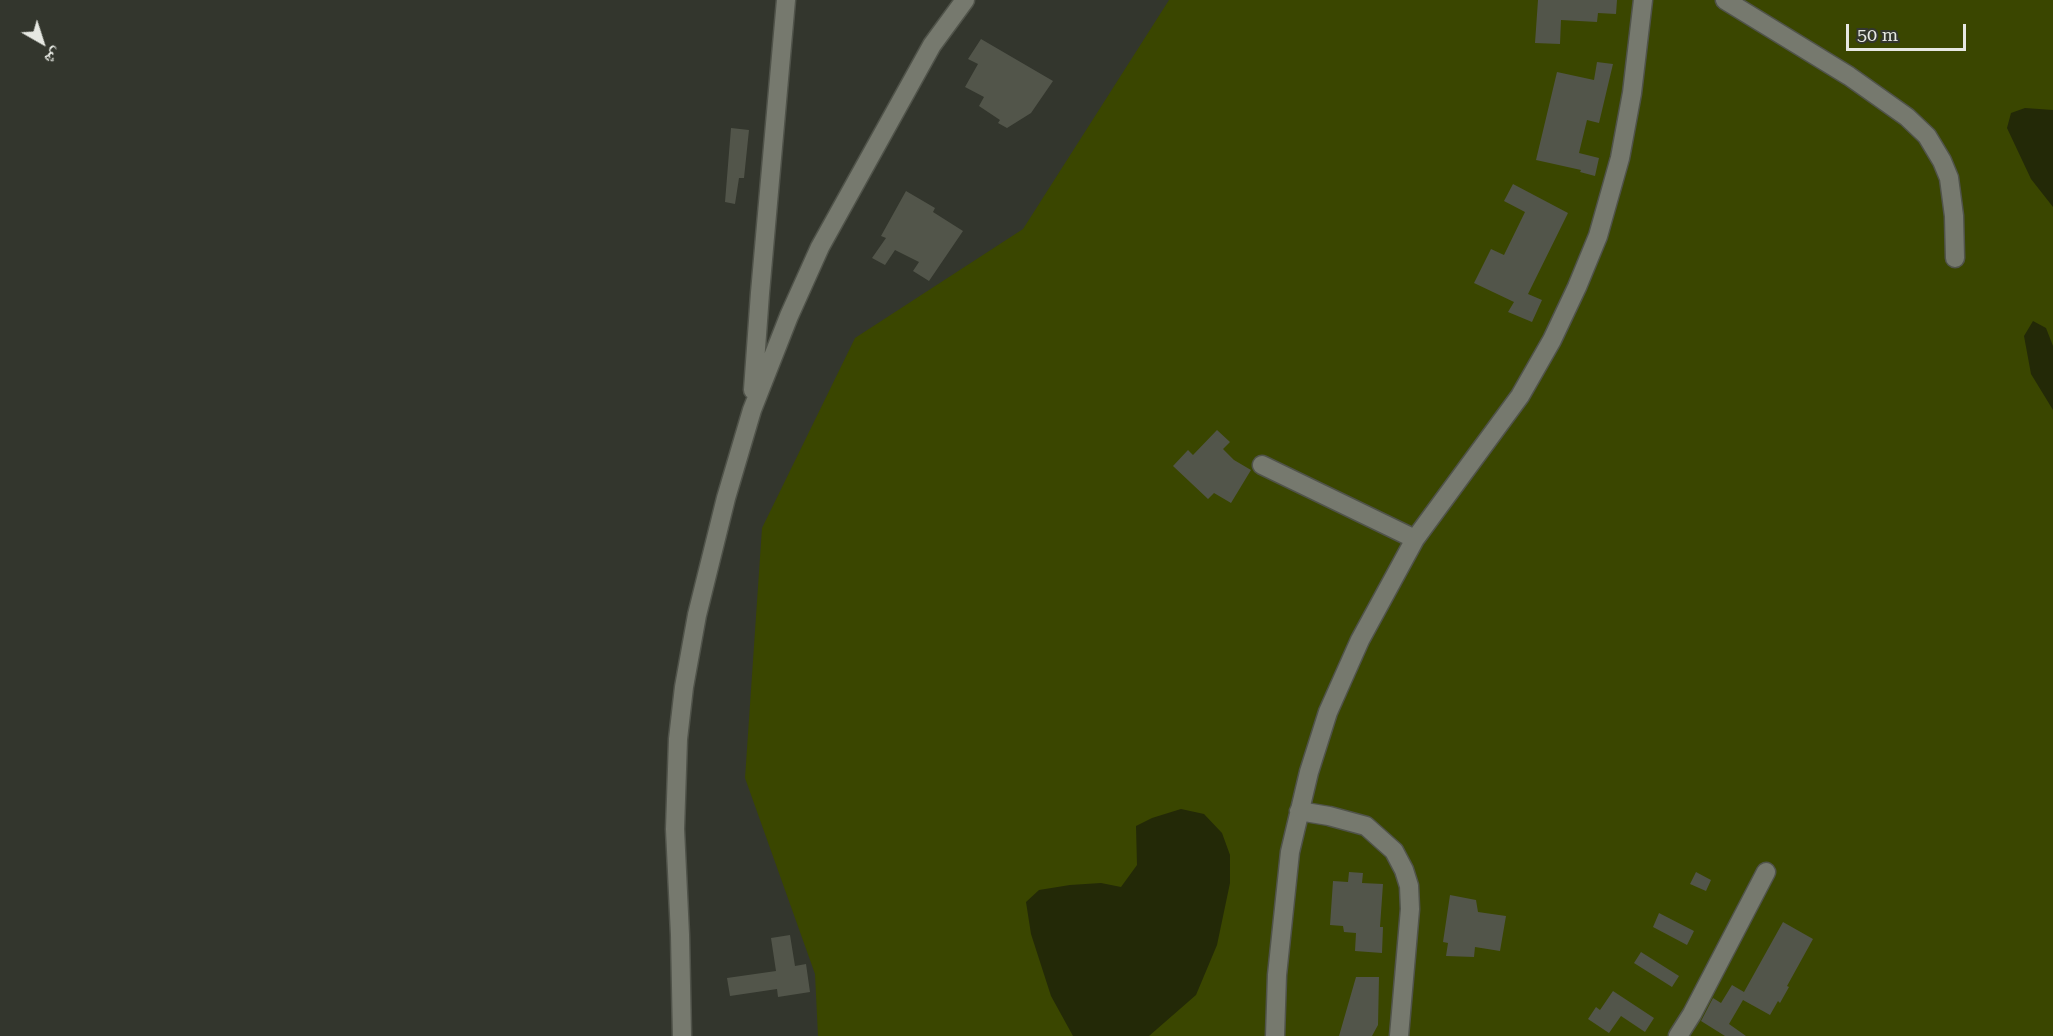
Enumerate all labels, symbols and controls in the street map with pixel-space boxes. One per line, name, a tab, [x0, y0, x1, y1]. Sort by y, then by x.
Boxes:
north arrow	[12, 12, 72, 72]
scale bar	[1849, 12, 1969, 50]
text: 50 m	[1857, 24, 1898, 45]
text: ش	[41, 44, 66, 69]

